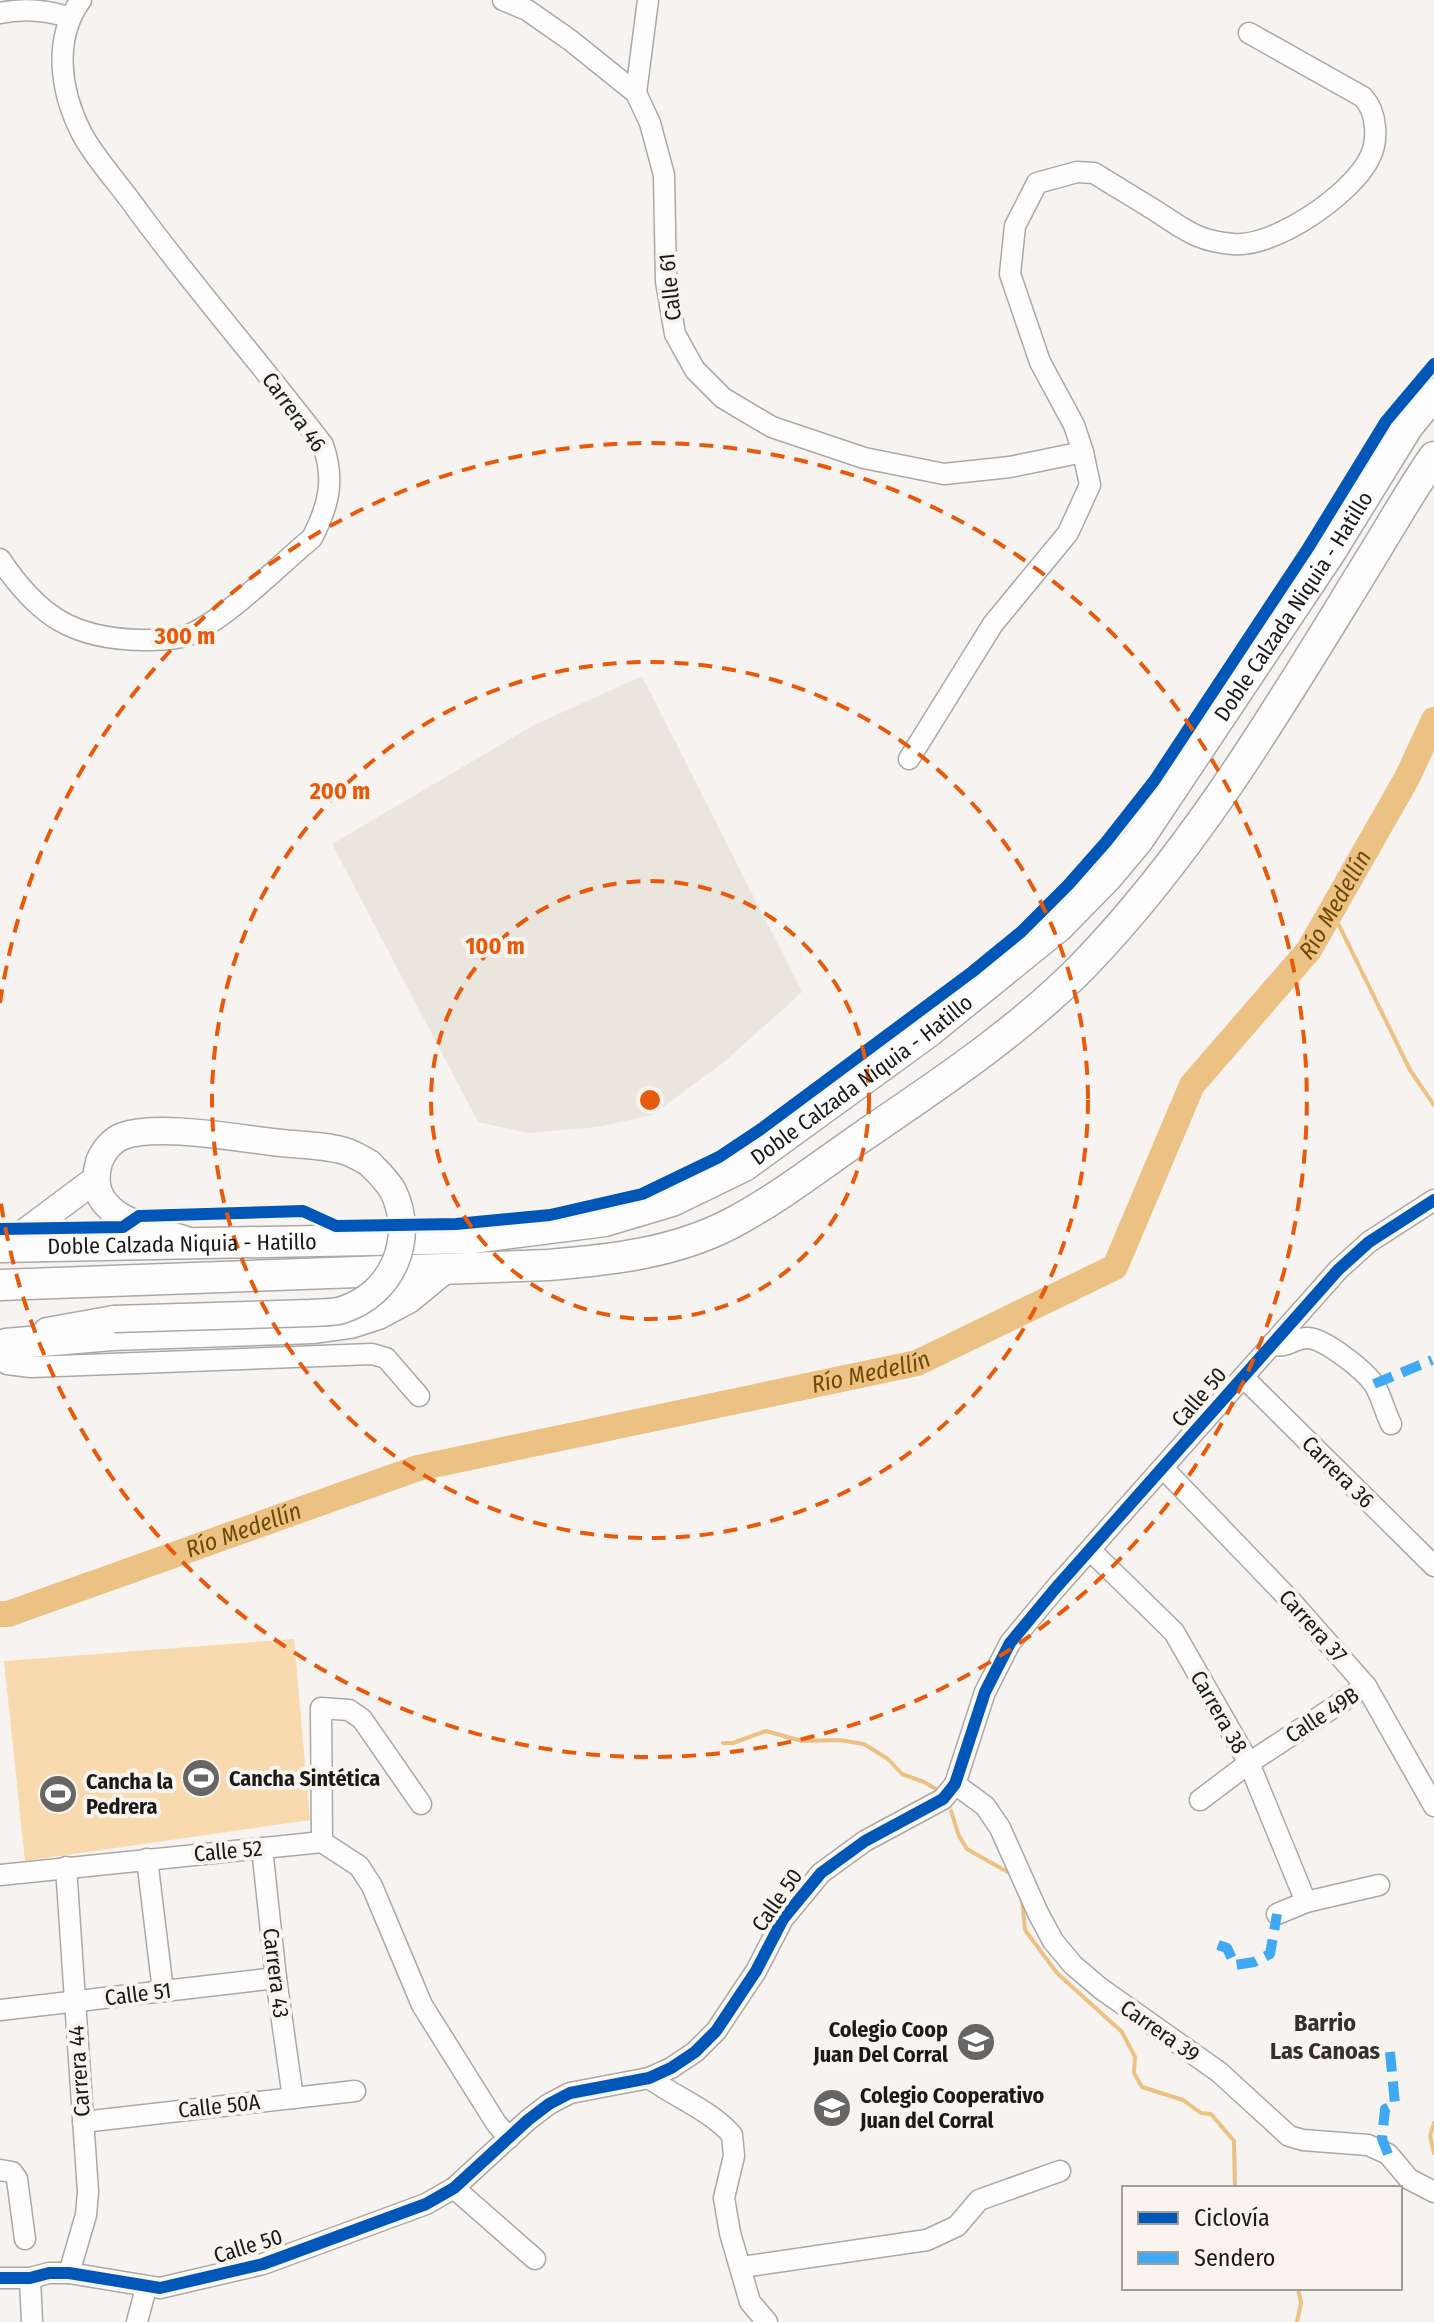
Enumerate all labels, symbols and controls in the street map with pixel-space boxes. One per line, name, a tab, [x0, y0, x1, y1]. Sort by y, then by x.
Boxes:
street label: Calle 61	[653, 252, 687, 322]
street label: Carrera 46	[256, 367, 332, 457]
street label: Doble Calzada Niquia - Hatillo	[1208, 486, 1378, 726]
text: 300 m	[154, 622, 215, 650]
text: 200 m	[309, 777, 370, 805]
water label: Río Medellín	[1293, 845, 1377, 965]
text: 100 m	[465, 932, 525, 960]
street label: Doble Calzada Niquia - Hatillo	[745, 988, 978, 1170]
centre of rings	[636, 1086, 664, 1114]
street label: Doble Calzada Niquia - Hatillo	[47, 1227, 317, 1260]
water label: Río Medellín	[809, 1345, 935, 1399]
street label: Calle 50	[1166, 1361, 1232, 1433]
street label: Carrera 36	[1296, 1430, 1380, 1514]
water label: Río Medellín	[182, 1497, 305, 1564]
street label: Carrera 37	[1273, 1584, 1353, 1668]
street label: Carrera 38	[1185, 1666, 1253, 1758]
street label: Calle 49B	[1280, 1681, 1364, 1749]
sports icon: Cancha Sintética	[180, 1757, 222, 1799]
place label: Cancha Sintética	[229, 1765, 380, 1792]
place label: Cancha la Pedrera	[86, 1768, 173, 1820]
sports icon: Cancha la Pedrera	[37, 1773, 79, 1815]
street label: Calle 52	[193, 1835, 263, 1867]
street label: Calle 50	[746, 1863, 808, 1937]
street label: Carrera 43	[257, 1926, 295, 2020]
street label: Calle 51	[103, 1977, 173, 2011]
street label: Carrera 39	[1115, 1994, 1205, 2068]
district label: Barrio Las Canoas	[1270, 2009, 1381, 2065]
place label: Colegio Coop Juan Del Corral	[812, 2016, 949, 2068]
school or university icon: Colegio Coop Juan Del Corral	[955, 2021, 997, 2063]
street label: Carrera 44	[62, 2024, 96, 2118]
place label: Colegio Cooperativo Juan del Corral	[859, 2082, 1044, 2134]
school or university icon: Colegio Cooperativo Juan del Corral	[811, 2087, 853, 2129]
street label: Calle 50A	[177, 2088, 262, 2124]
legend	[1122, 2186, 1402, 2290]
text: Ciclovía	[1194, 2204, 1270, 2232]
street label: Calle 50	[210, 2223, 286, 2269]
text: Sendero	[1194, 2244, 1275, 2272]

